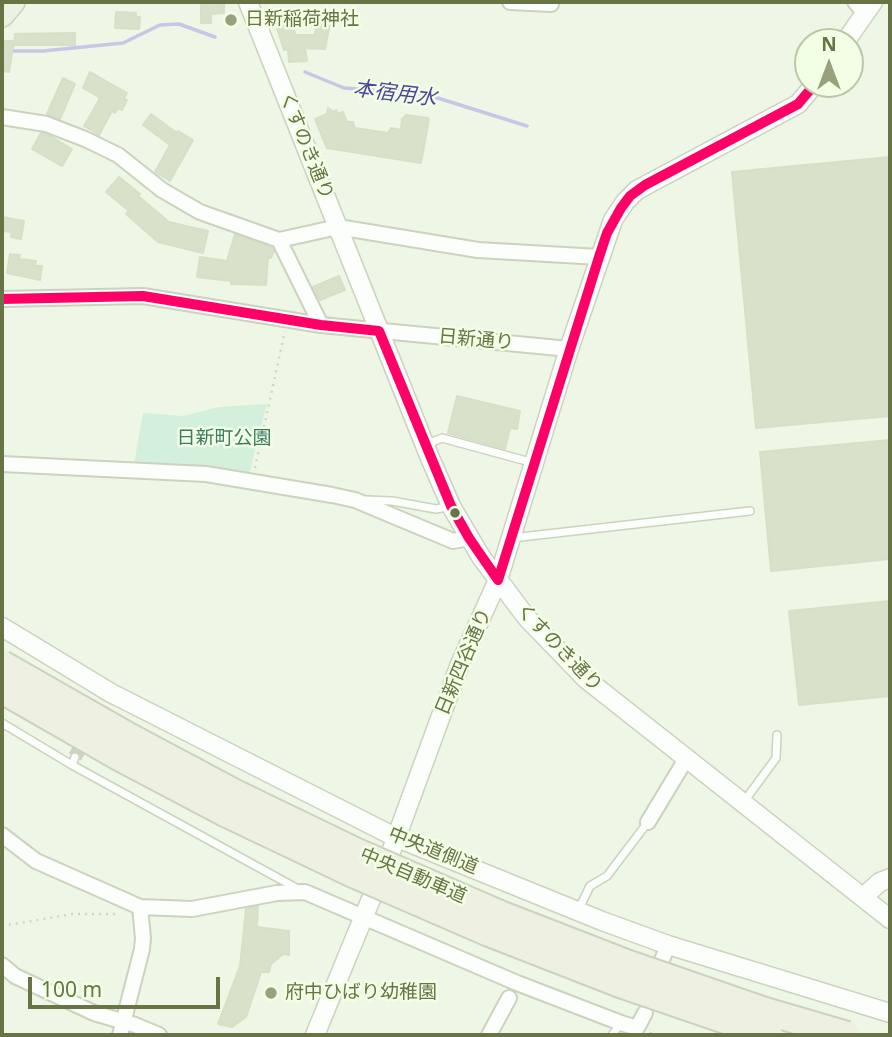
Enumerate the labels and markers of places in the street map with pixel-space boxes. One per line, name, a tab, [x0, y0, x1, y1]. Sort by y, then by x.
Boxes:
place label: 日新稲荷神社	[245, 9, 359, 31]
marker: 日新稲荷神社	[223, 12, 239, 28]
unlabelled marker	[448, 506, 462, 520]
place label: 府中ひばり幼稚園	[285, 982, 437, 1004]
marker: 府中ひばり幼稚園	[263, 985, 279, 1001]

